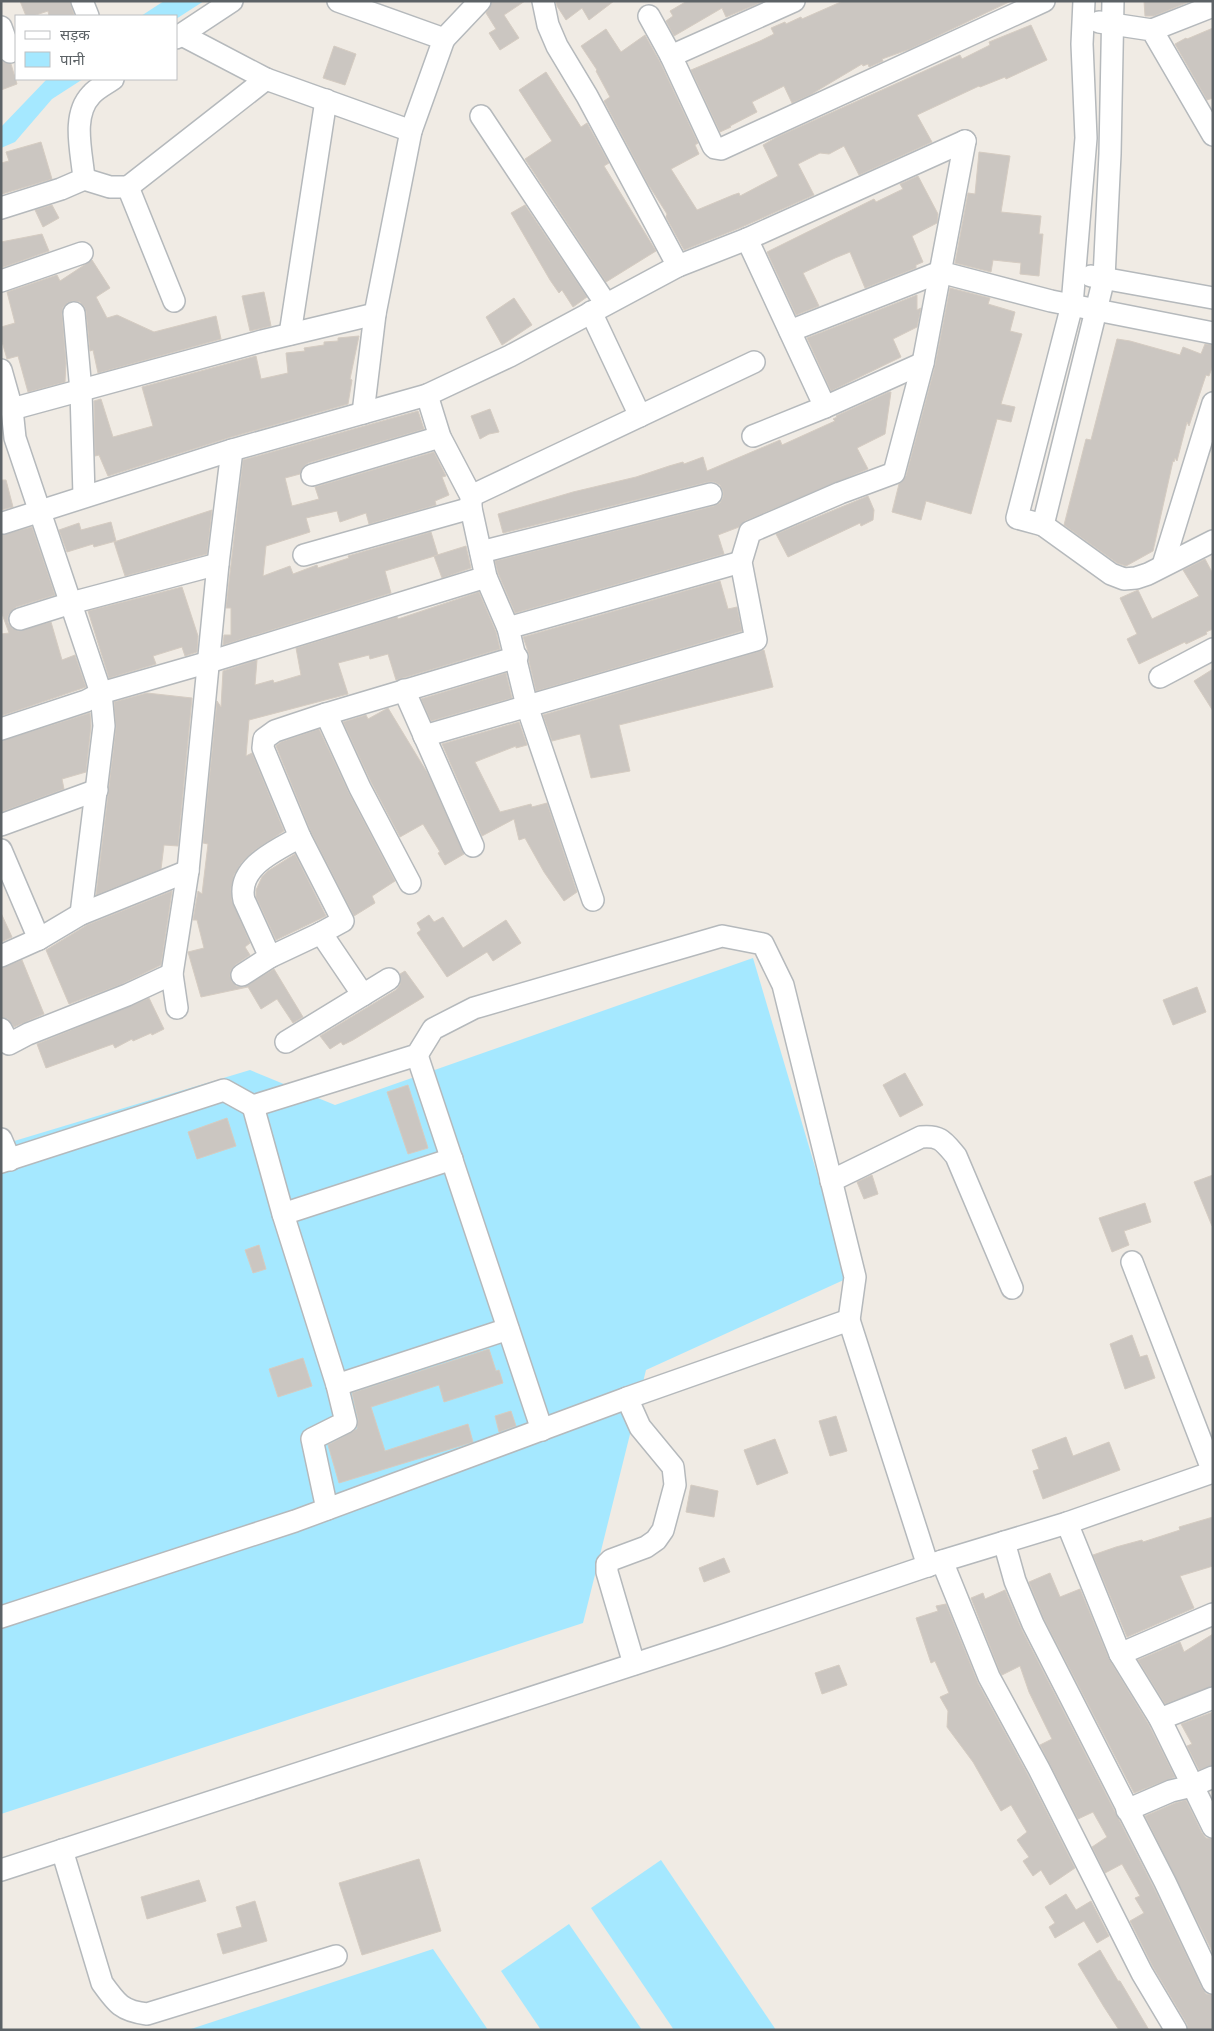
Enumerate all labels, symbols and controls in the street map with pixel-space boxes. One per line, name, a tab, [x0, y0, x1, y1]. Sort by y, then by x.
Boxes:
legend	[15, 15, 178, 80]
text: सड़क	[60, 25, 90, 44]
text: पानी	[60, 50, 86, 69]

